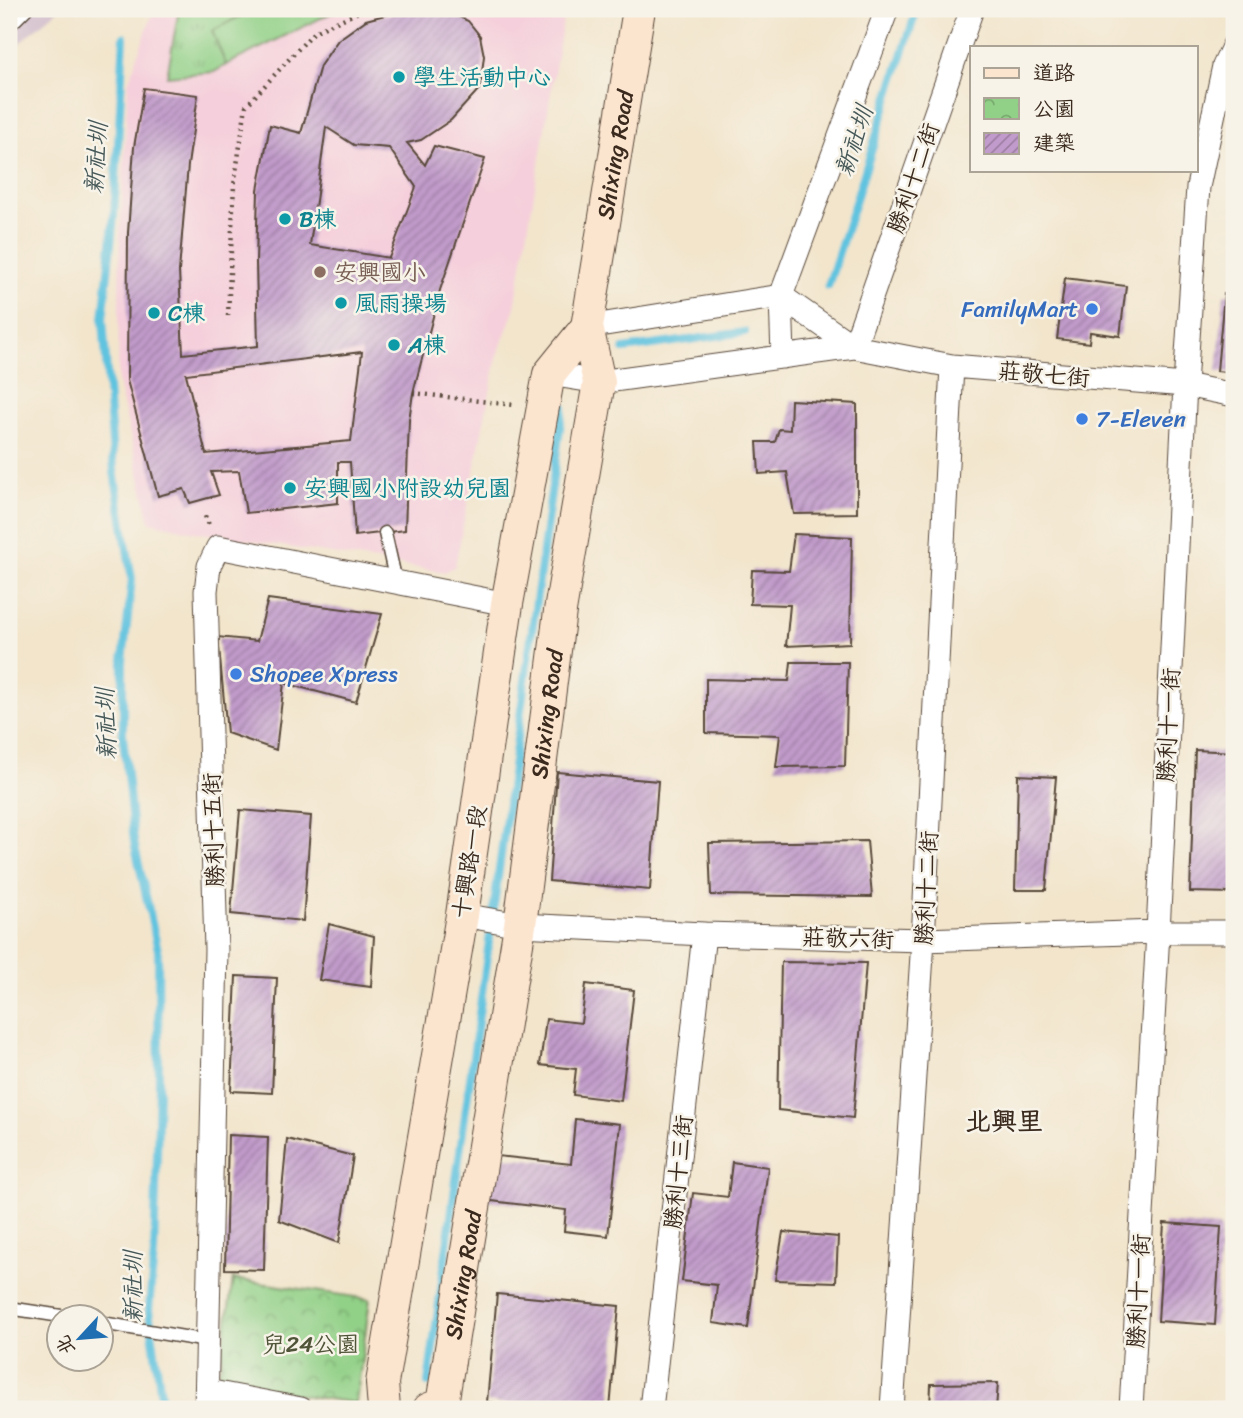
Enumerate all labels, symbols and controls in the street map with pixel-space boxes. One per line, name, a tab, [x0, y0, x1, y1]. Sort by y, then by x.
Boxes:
legend	[970, 46, 1198, 172]
text: 道路	[1033, 54, 1075, 92]
place label: 學生活動中心	[413, 57, 551, 98]
marker: 學生活動中心	[391, 69, 407, 85]
street label: Shixing Road	[585, 85, 647, 222]
text: 公園	[1033, 90, 1075, 128]
water label: 新社圳	[823, 97, 886, 182]
street label: 勝利十二街	[875, 117, 952, 239]
water label: 新社圳	[73, 118, 120, 195]
text: 建築	[1033, 124, 1075, 162]
place label: B棟	[299, 199, 337, 240]
marker: B棟	[277, 211, 293, 227]
place label: 安興國小	[334, 252, 426, 293]
marker: 安興國小	[312, 264, 328, 280]
place label: 風雨操場	[355, 283, 447, 324]
place label: FamilyMart	[961, 289, 1078, 330]
place label: C棟	[168, 293, 205, 334]
marker: 風雨操場	[333, 295, 349, 311]
marker: FamilyMart	[1084, 301, 1100, 317]
marker: C棟	[146, 305, 162, 321]
place label: A棟	[407, 325, 446, 366]
marker: A棟	[386, 337, 402, 353]
street label: 莊敬七街	[996, 350, 1092, 399]
place label: 7-Eleven	[1096, 399, 1186, 440]
marker: 7-Eleven	[1074, 411, 1090, 427]
place label: 安興國小附設幼兒園	[304, 468, 511, 509]
marker: 安興國小附設幼兒園	[282, 480, 298, 496]
street label: Shixing Road	[519, 645, 576, 781]
place label: Shopee Xpress	[250, 654, 398, 695]
marker: Shopee Xpress	[228, 666, 244, 682]
street label: 勝利十一街	[1145, 667, 1192, 784]
water label: 新社圳	[84, 684, 128, 761]
street label: 勝利十五街	[191, 772, 236, 888]
street label: 十興路一段	[440, 802, 499, 922]
street label: 勝利十二街	[903, 830, 950, 947]
street label: 莊敬六街	[801, 916, 895, 961]
district label: 北興里	[965, 1098, 1043, 1144]
street label: 勝利十三街	[652, 1113, 705, 1231]
street label: Shixing Road	[433, 1205, 495, 1342]
street label: 勝利十一街	[1115, 1233, 1162, 1350]
water label: 新社圳	[112, 1248, 154, 1323]
north arrow	[46, 1302, 116, 1372]
park label: 兒24公園	[263, 1324, 359, 1365]
text: 北	[46, 1329, 84, 1361]

